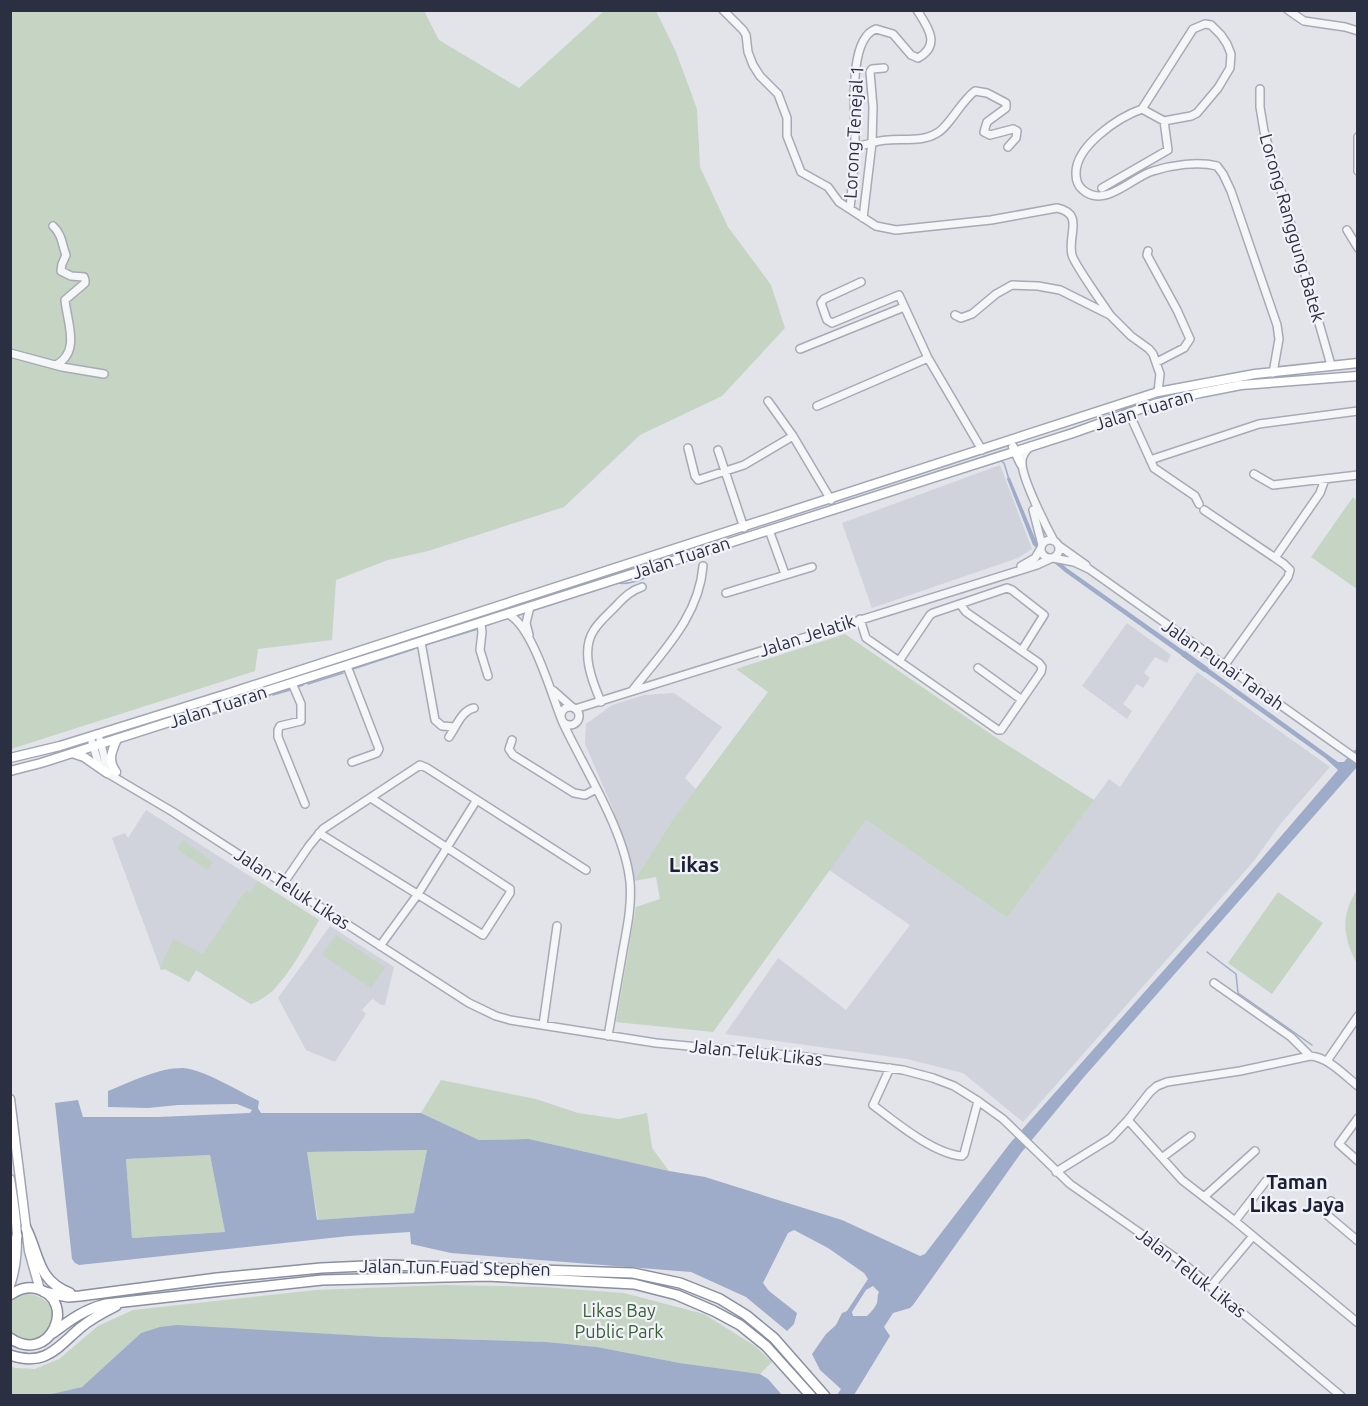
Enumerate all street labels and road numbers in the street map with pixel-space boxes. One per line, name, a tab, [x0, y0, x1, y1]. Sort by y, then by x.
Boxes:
street label: Lorong Tenejal 1	[840, 65, 866, 199]
street label: Lorong Ranggung Batek	[1256, 131, 1329, 324]
street label: Jalan Tuaran	[1092, 385, 1195, 434]
street label: Jalan Tuaran	[629, 532, 732, 582]
street label: Jalan Jelatik	[756, 610, 857, 660]
street label: Jalan Punai Tanah	[1159, 615, 1288, 714]
street label: Jalan Tuaran	[166, 681, 269, 731]
street label: Jalan Teluk Likas	[231, 843, 354, 933]
street label: Jalan Teluk Likas	[689, 1035, 824, 1069]
street label: Jalan Teluk Likas	[1133, 1223, 1251, 1321]
street label: Jalan Tun Fuad Stephen	[359, 1255, 551, 1279]

